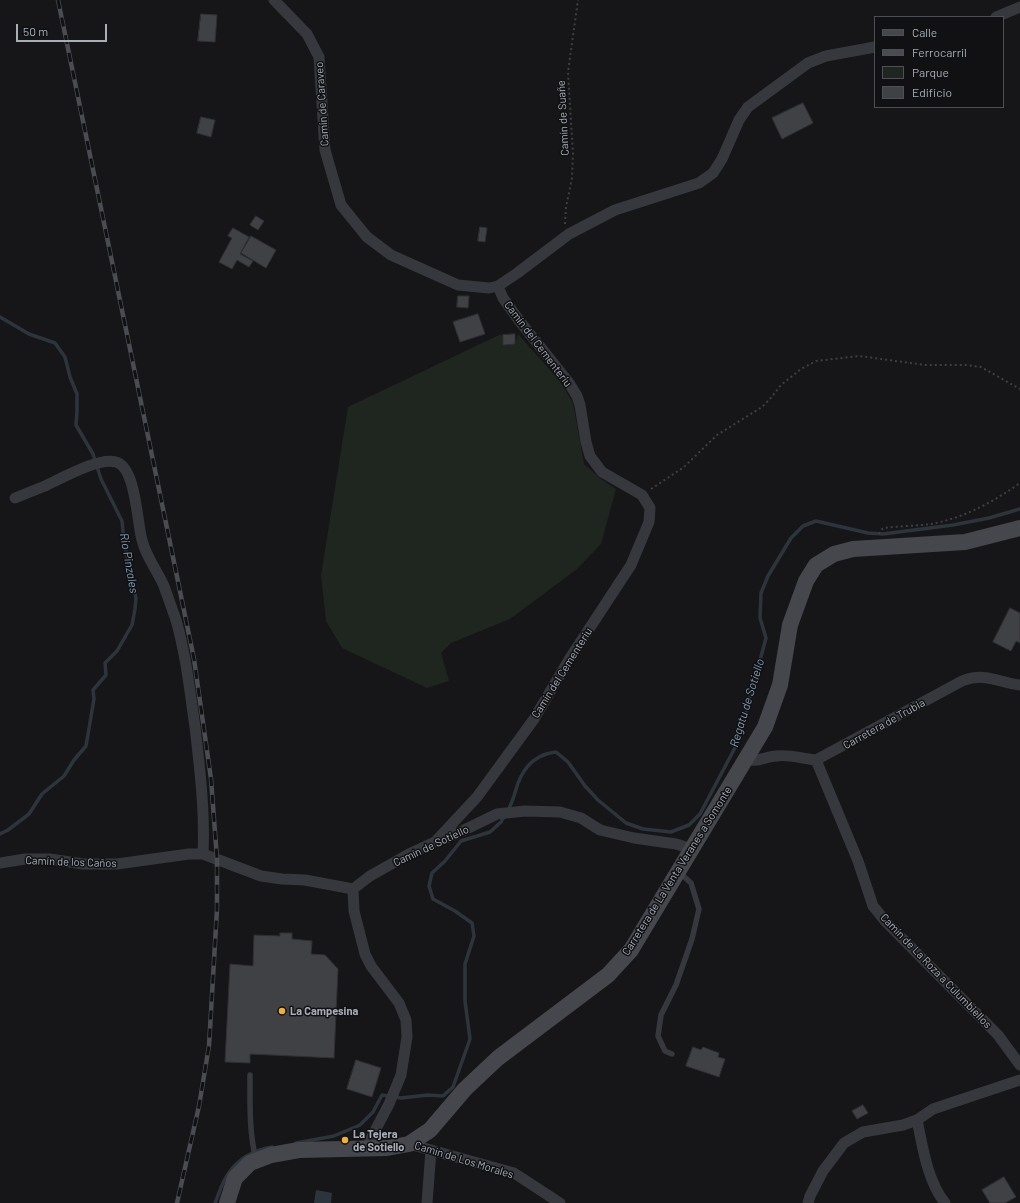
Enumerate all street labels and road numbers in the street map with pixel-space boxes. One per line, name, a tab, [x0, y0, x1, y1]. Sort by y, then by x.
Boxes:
street label: Camín de Caraveo	[312, 61, 332, 147]
street label: Camín de Suañe	[554, 80, 572, 156]
street label: Camín del Cementeriu	[501, 298, 575, 390]
street label: Camín del Cementeriu	[529, 625, 595, 721]
street label: Carretera de Trubia	[841, 696, 927, 752]
street label: Carretera de La Venta Veranes a Somonte	[619, 784, 735, 958]
street label: Camín de Sotiello	[391, 823, 471, 869]
street label: Camín de los Caños	[25, 854, 117, 870]
street label: Camín de La Roza a Culumbiellos	[878, 911, 994, 1031]
street label: Camín de Los Morales	[413, 1139, 515, 1181]

